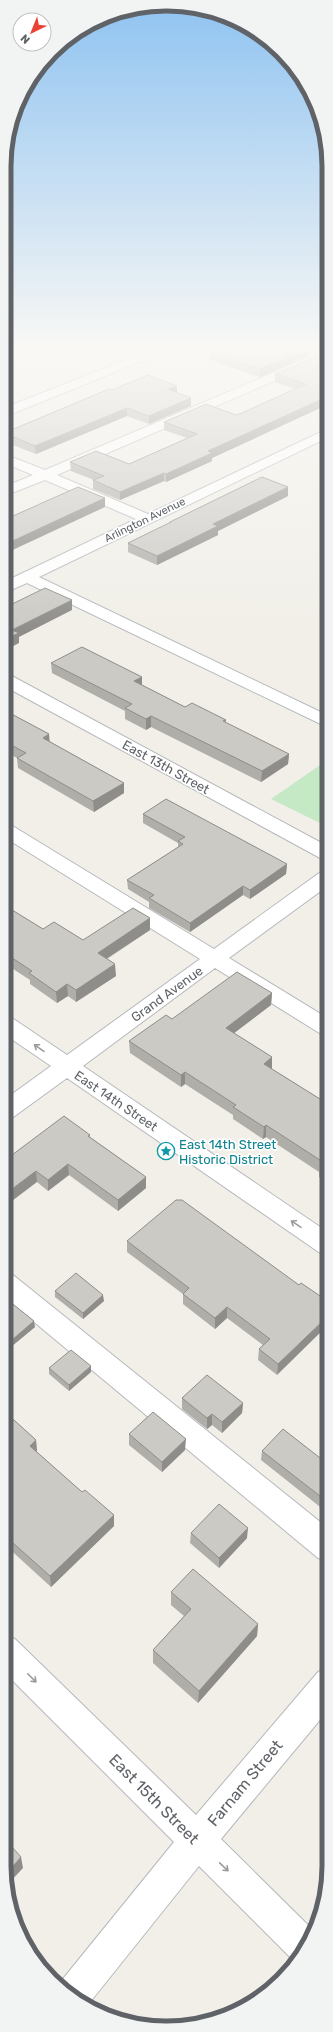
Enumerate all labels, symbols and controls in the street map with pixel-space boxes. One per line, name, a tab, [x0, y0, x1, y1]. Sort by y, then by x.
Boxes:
north arrow	[12, 12, 52, 52]
text: N	[18, 31, 33, 46]
street label: Arlington Avenue	[102, 495, 188, 545]
street label: East 13th Street	[120, 737, 212, 797]
street label: Grand Avenue	[128, 963, 206, 1025]
one-way arrow	[34, 1044, 45, 1052]
street label: East 14th Street	[71, 1068, 161, 1134]
place label: East 14th Street Historic District	[179, 1137, 276, 1167]
place icon: East 14th Street Historic District	[156, 1141, 176, 1161]
one-way arrow	[291, 1220, 302, 1228]
one-way arrow	[27, 1673, 37, 1683]
street label: Farnam Street	[203, 1736, 287, 1830]
street label: East 15th Street	[105, 1750, 203, 1848]
one-way arrow	[219, 1862, 229, 1872]

